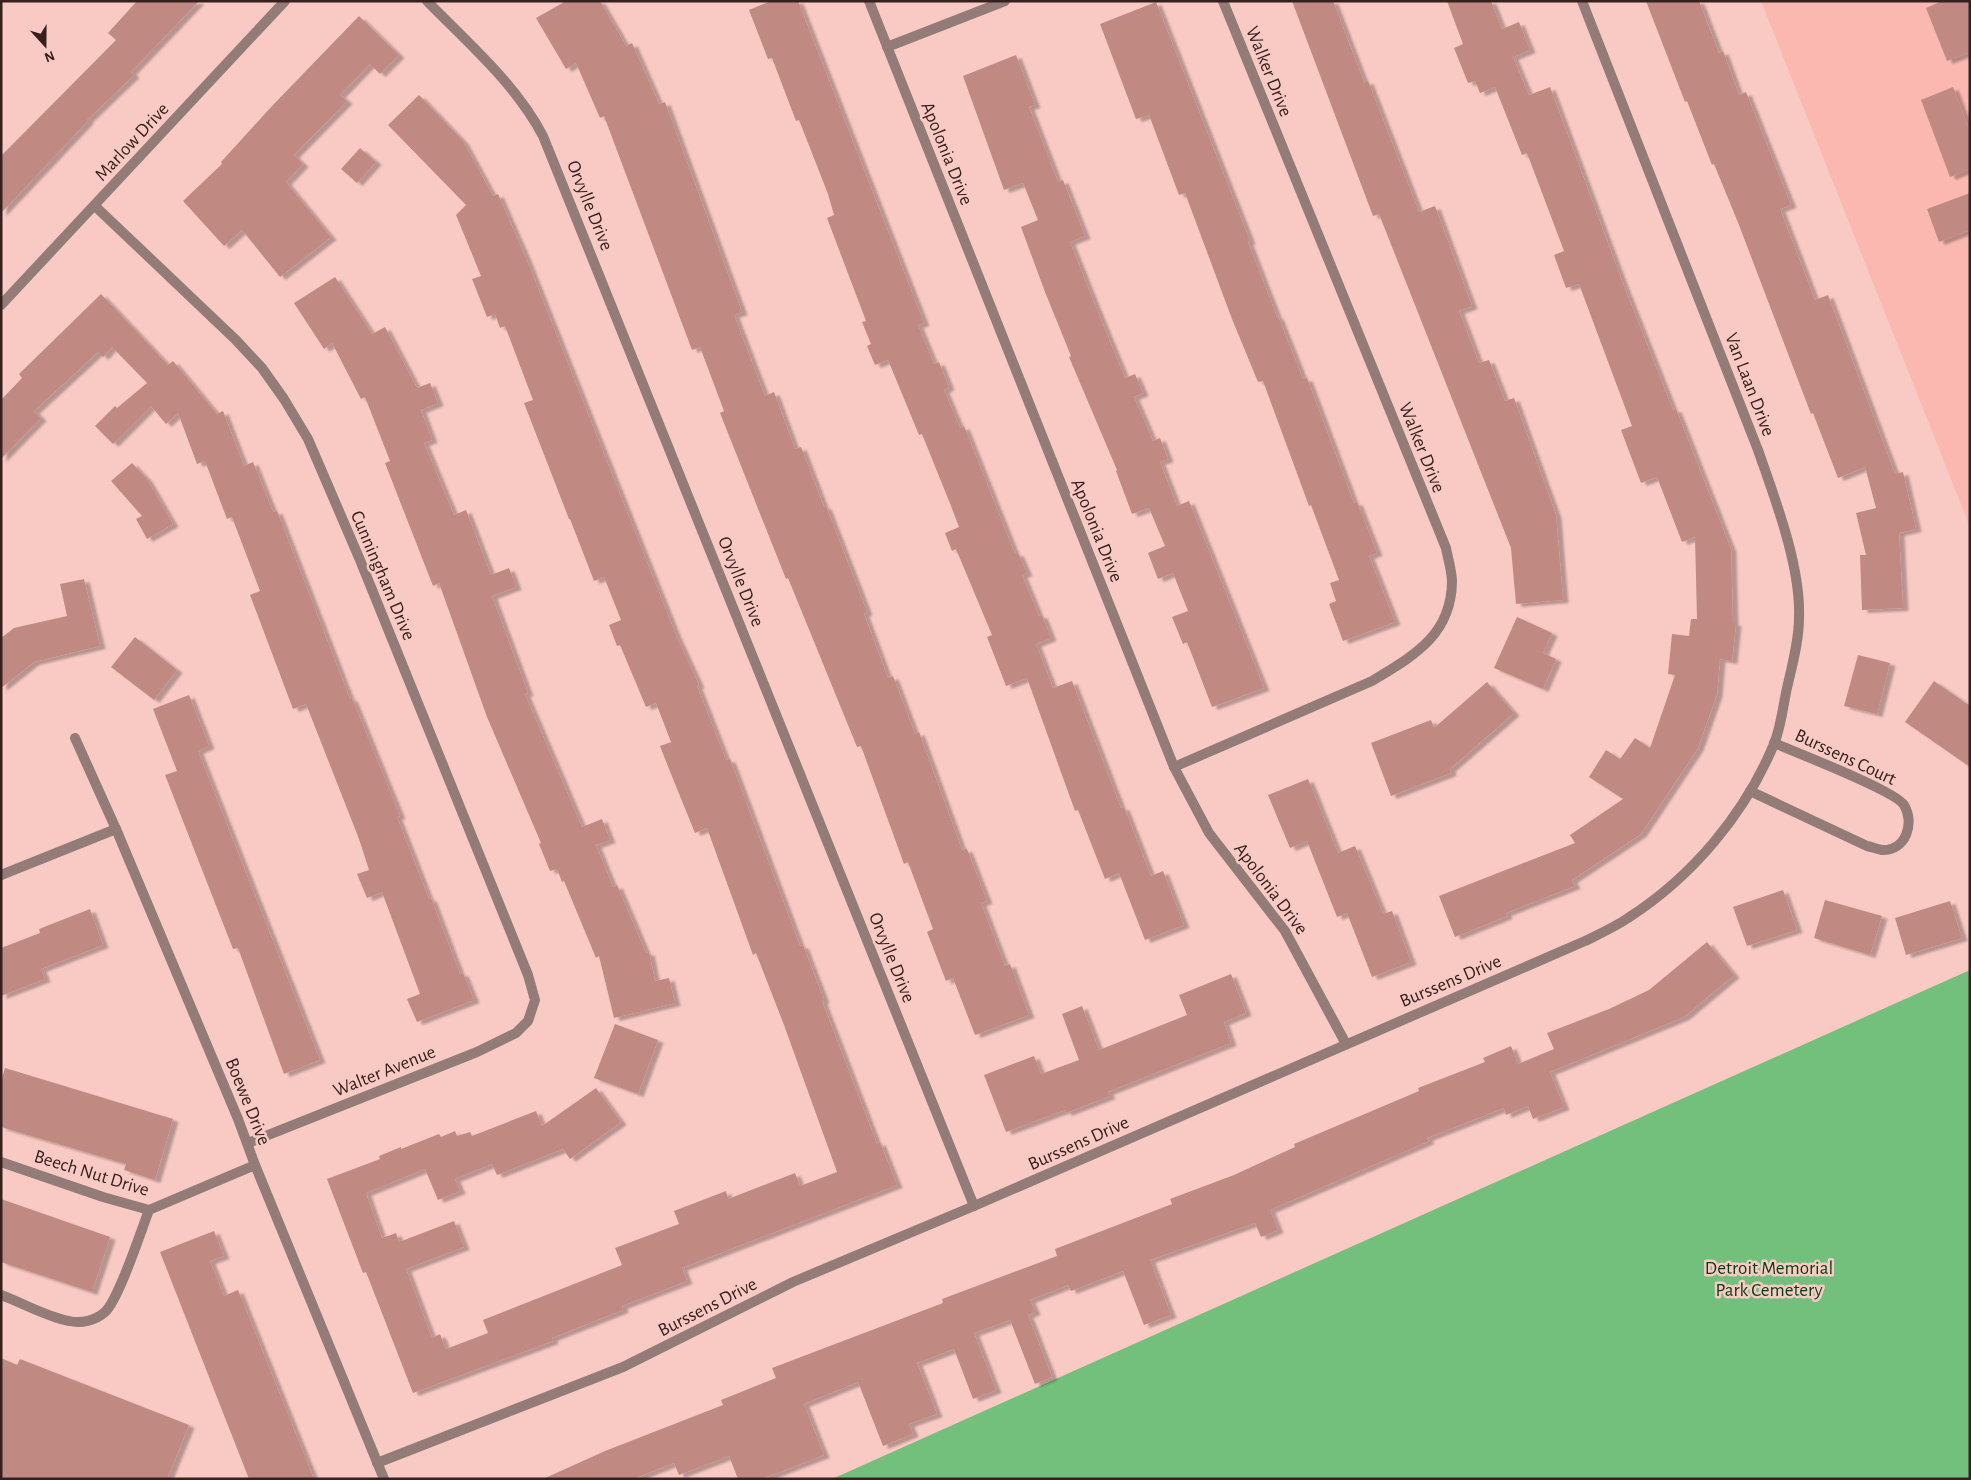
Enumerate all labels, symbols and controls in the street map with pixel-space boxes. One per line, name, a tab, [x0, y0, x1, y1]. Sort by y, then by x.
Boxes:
north arrow	[20, 20, 70, 70]
street label: Walker Drive	[1242, 24, 1295, 119]
text: N	[42, 48, 56, 64]
street label: Marlow Drive	[91, 99, 173, 185]
street label: Apolonia Drive	[917, 99, 976, 208]
street label: Orvylle Drive	[563, 158, 616, 253]
street label: Van Laan Drive	[1721, 330, 1778, 439]
street label: Walker Drive	[1395, 400, 1448, 495]
street label: Apolonia Drive	[1067, 476, 1126, 585]
street label: Cunningham Drive	[347, 508, 418, 643]
street label: Orvylle Drive	[714, 534, 767, 629]
street label: Burssens Court	[1792, 726, 1899, 789]
street label: Apolonia Drive	[1230, 840, 1311, 938]
street label: Orvylle Drive	[865, 910, 918, 1005]
street label: Burssens Drive	[1397, 952, 1504, 1011]
street label: Walter Avenue	[331, 1042, 438, 1101]
street label: Boewe Drive	[222, 1055, 274, 1148]
street label: Burssens Drive	[1025, 1113, 1132, 1174]
street label: Beech Nut Drive	[32, 1147, 151, 1200]
park label: Detroit Memorial Park Cemetery	[1705, 1259, 1833, 1300]
street label: Burssens Drive	[655, 1274, 760, 1340]

